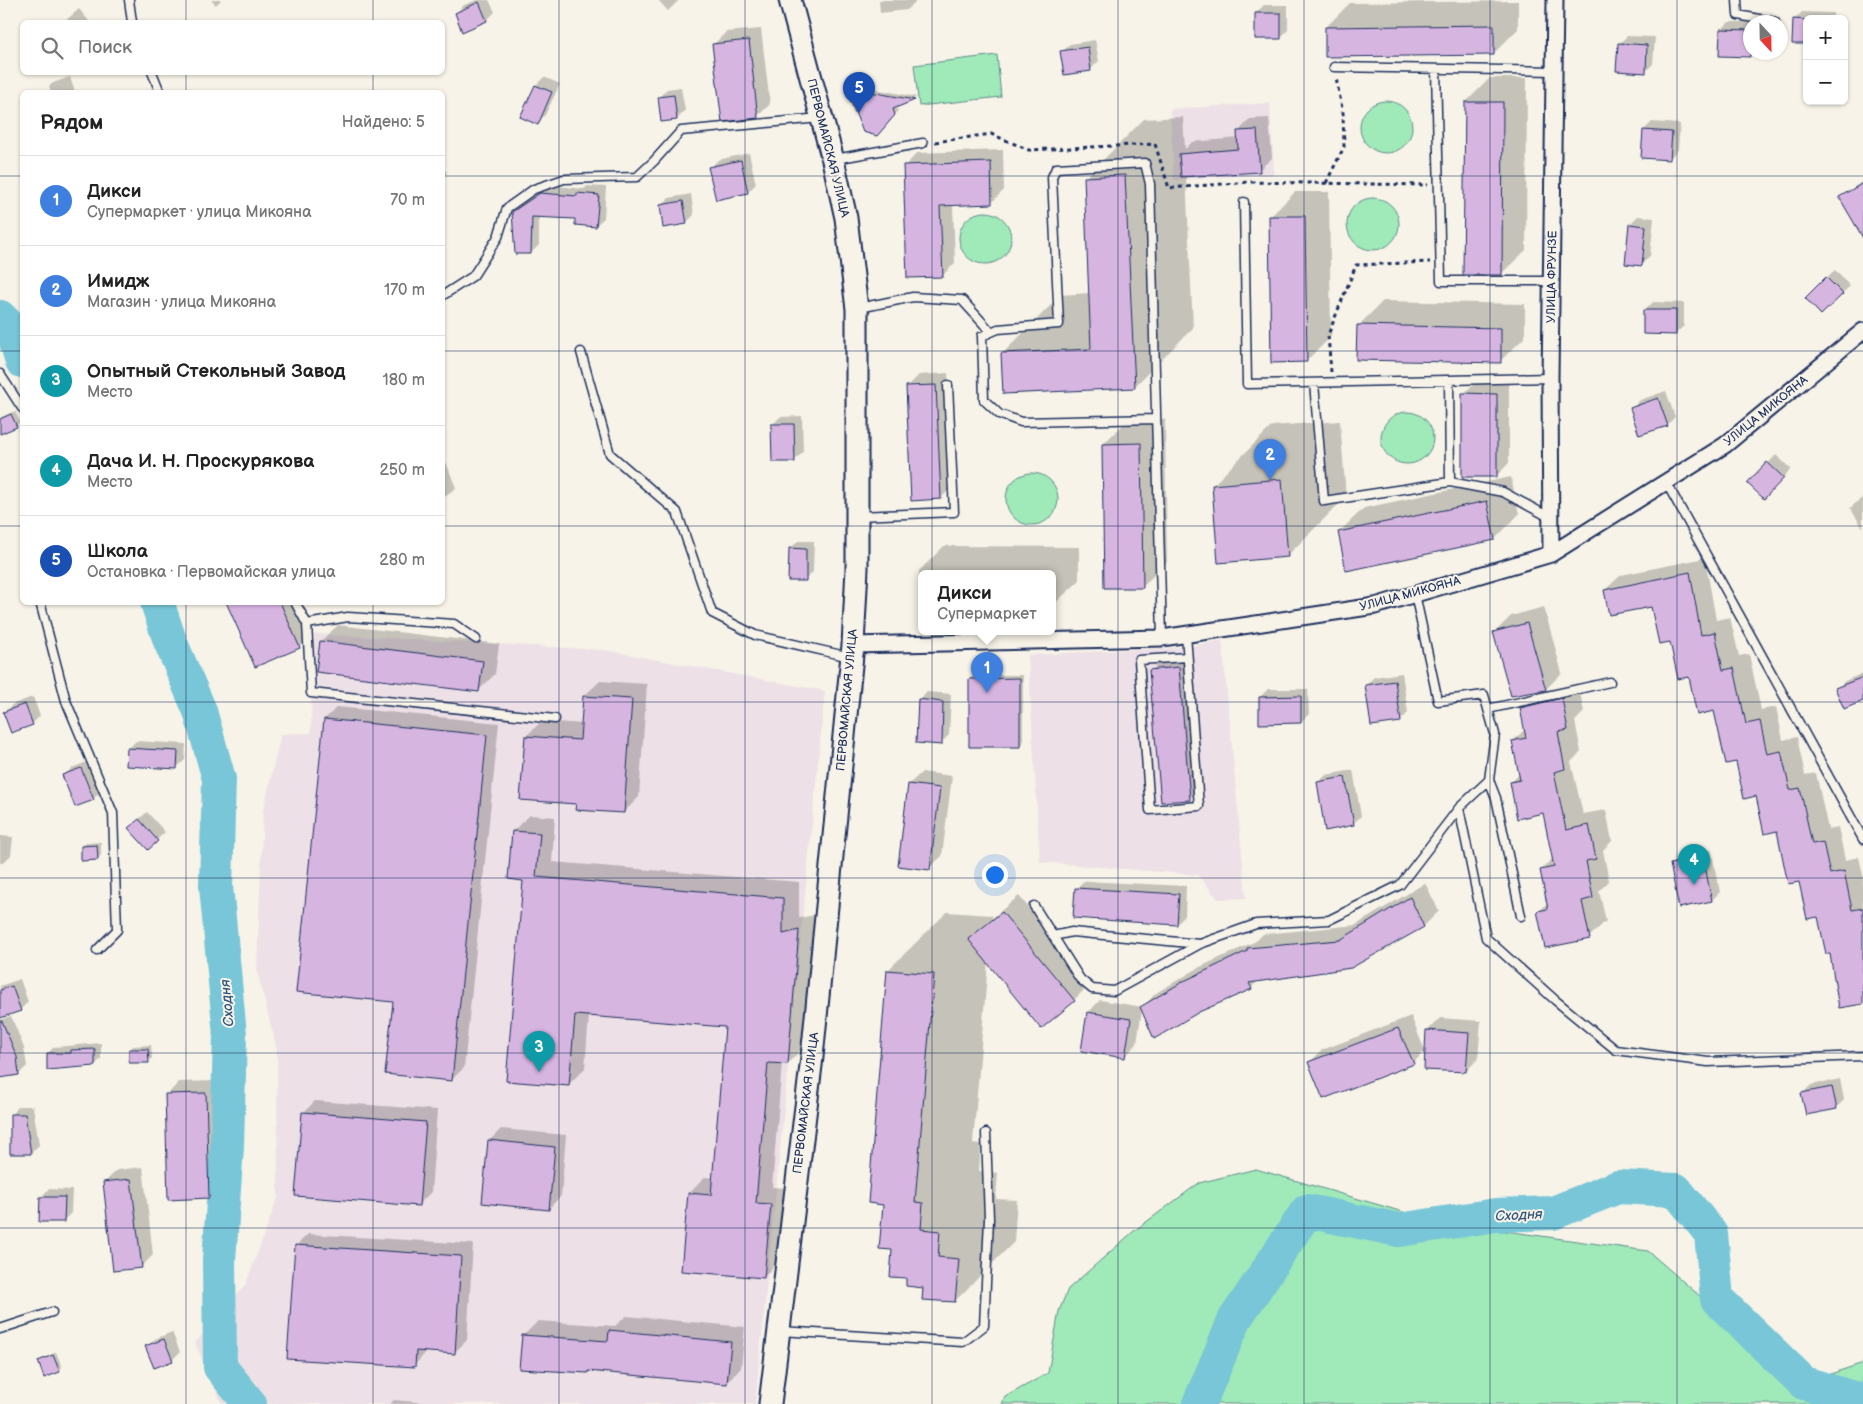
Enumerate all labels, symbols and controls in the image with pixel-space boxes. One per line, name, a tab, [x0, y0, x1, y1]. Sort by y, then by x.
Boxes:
north arrow	[1743, 15, 1788, 60]
map controls	[1803, 15, 1848, 105]
button: +	[1803, 15, 1848, 60]
search box	[20, 20, 445, 75]
icon: search	[38, 34, 66, 62]
text: Поиск	[78, 36, 132, 59]
button: −	[1803, 60, 1848, 105]
pin: 5	[843, 72, 875, 113]
street label: ПЕРВОМАЙСКАЯ УЛИЦА	[804, 77, 853, 220]
text: Рядом	[40, 110, 103, 135]
text: Найдено: 5	[342, 113, 425, 132]
text: Дикси	[87, 180, 141, 203]
text: 1	[53, 191, 59, 210]
text: 70 m	[390, 191, 425, 210]
text: Супермаркет · улица Микояна	[87, 203, 312, 222]
street label: УЛИЦА ФРУНЗЕ	[1544, 230, 1560, 323]
text: Имидж	[87, 270, 149, 293]
text: 2	[51, 281, 61, 300]
text: 170 m	[384, 281, 425, 300]
text: Магазин · улица Микояна	[87, 293, 276, 312]
text: Опытный Стекольный Завод	[87, 360, 345, 383]
text: 3	[51, 371, 61, 390]
text: 180 m	[383, 371, 425, 390]
street label: УЛИЦА МИКОЯНА	[1721, 372, 1812, 449]
text: Место	[87, 383, 133, 402]
pin: 2	[1254, 439, 1286, 480]
text: Дача И. Н. Проскурякова	[87, 450, 314, 473]
text: 4	[51, 461, 61, 480]
text: 250 m	[379, 461, 425, 480]
text: Место	[87, 473, 133, 492]
text: Школа	[87, 540, 148, 563]
text: 5	[51, 551, 61, 570]
text: 280 m	[379, 551, 425, 570]
text: Остановка · Первомайская улица	[87, 563, 336, 582]
popup	[918, 570, 1056, 635]
street label: УЛИЦА МИКОЯНА	[1358, 573, 1463, 615]
text: Дикси	[937, 582, 992, 605]
text: Супермаркет	[937, 605, 1037, 624]
street label: ПЕРВОМАЙСКАЯ УЛИЦА	[833, 628, 861, 772]
pin: 1	[971, 652, 1003, 693]
pin: 4	[1678, 844, 1710, 885]
your location	[982, 862, 1008, 888]
water label: Сходня	[216, 978, 238, 1027]
pin: 3	[523, 1031, 555, 1072]
street label: ПЕРВОМАЙСКАЯ УЛИЦА	[790, 1031, 822, 1175]
water label: Сходня	[1495, 1205, 1543, 1225]

